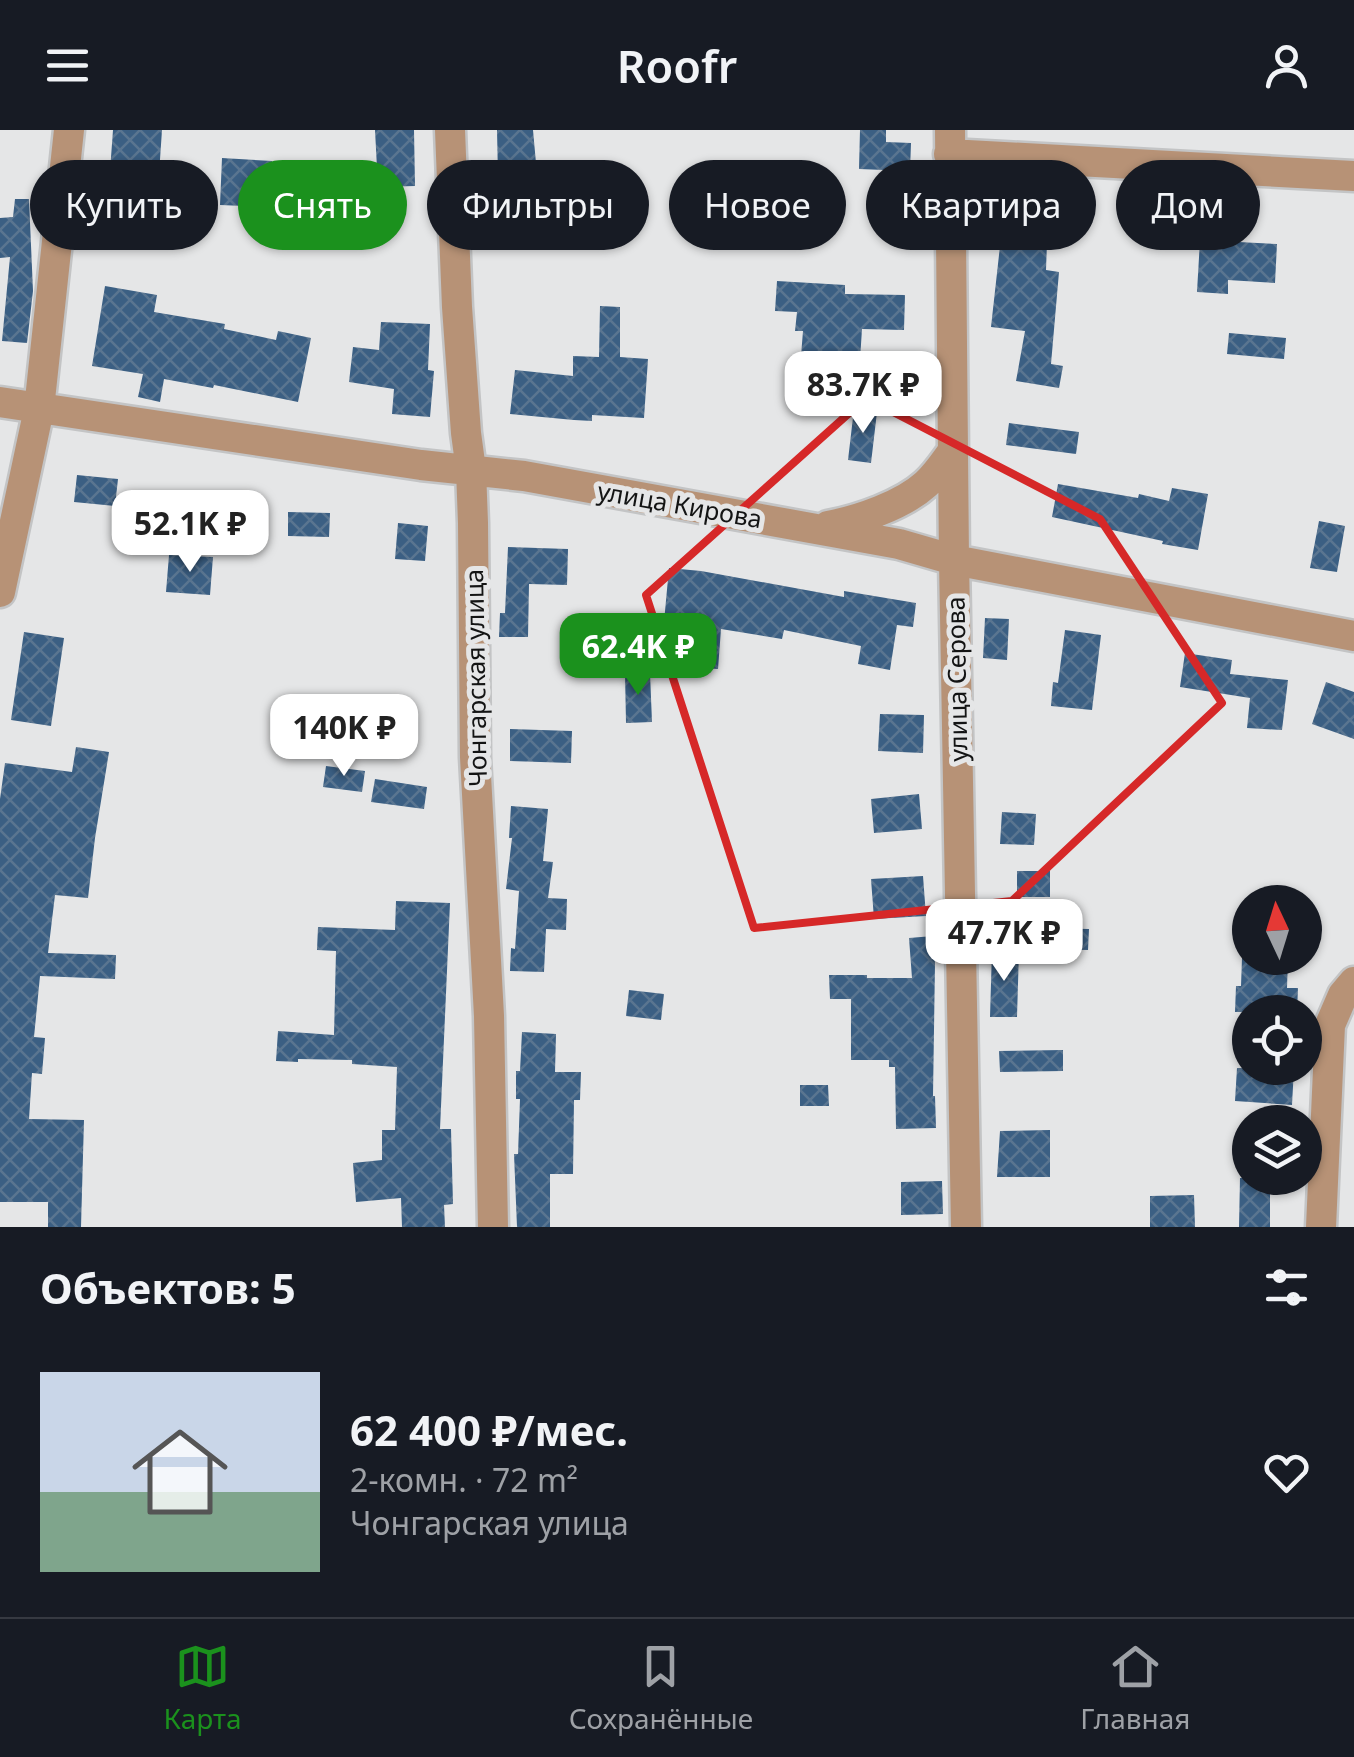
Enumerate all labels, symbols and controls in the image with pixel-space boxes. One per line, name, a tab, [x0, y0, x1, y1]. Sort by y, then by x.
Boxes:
text: Roofr	[617, 35, 737, 96]
icon: menu	[40, 38, 95, 93]
icon: person	[1259, 38, 1314, 93]
chip: Купить	[30, 160, 218, 250]
chip: Снять	[238, 160, 407, 250]
chip: Фильтры	[427, 160, 649, 250]
chip: Новое	[669, 160, 846, 250]
chip: Квартира	[866, 160, 1096, 250]
chip: Дом	[1116, 160, 1260, 250]
pin: 83.7K ₽	[771, 351, 955, 436]
text: 83.7K ₽	[807, 362, 919, 405]
street label: улица Кирова	[595, 473, 765, 535]
pin: 52.1K ₽	[98, 490, 282, 575]
text: 52.1K ₽	[134, 501, 246, 544]
street label: Чонгарская улица	[456, 569, 494, 787]
street label: улица Серова	[938, 596, 974, 762]
pin: 62.4K ₽	[546, 613, 730, 698]
text: 62.4K ₽	[582, 624, 694, 667]
pin: 140K ₽	[263, 694, 425, 779]
text: 140K ₽	[292, 705, 396, 748]
north arrow	[1232, 885, 1322, 975]
map controls	[1232, 885, 1322, 1195]
pin: 47.7K ₽	[912, 899, 1096, 984]
text: 47.7K ₽	[948, 910, 1060, 953]
button: locate	[1232, 995, 1322, 1085]
button: layers	[1232, 1105, 1322, 1195]
text: Объектов: 5	[40, 1259, 296, 1316]
icon: filters	[1259, 1260, 1314, 1315]
text: 62 400 ₽/мес.	[350, 1401, 628, 1458]
icon: home	[120, 1412, 240, 1532]
icon: heart	[1259, 1445, 1314, 1500]
text: 2-комн. · 72 m²	[350, 1458, 578, 1501]
text: Чонгарская улица	[350, 1501, 629, 1544]
tab: Карта	[164, 1639, 242, 1737]
tab: Сохранённые	[569, 1639, 753, 1737]
tab: Главная	[1080, 1639, 1190, 1737]

